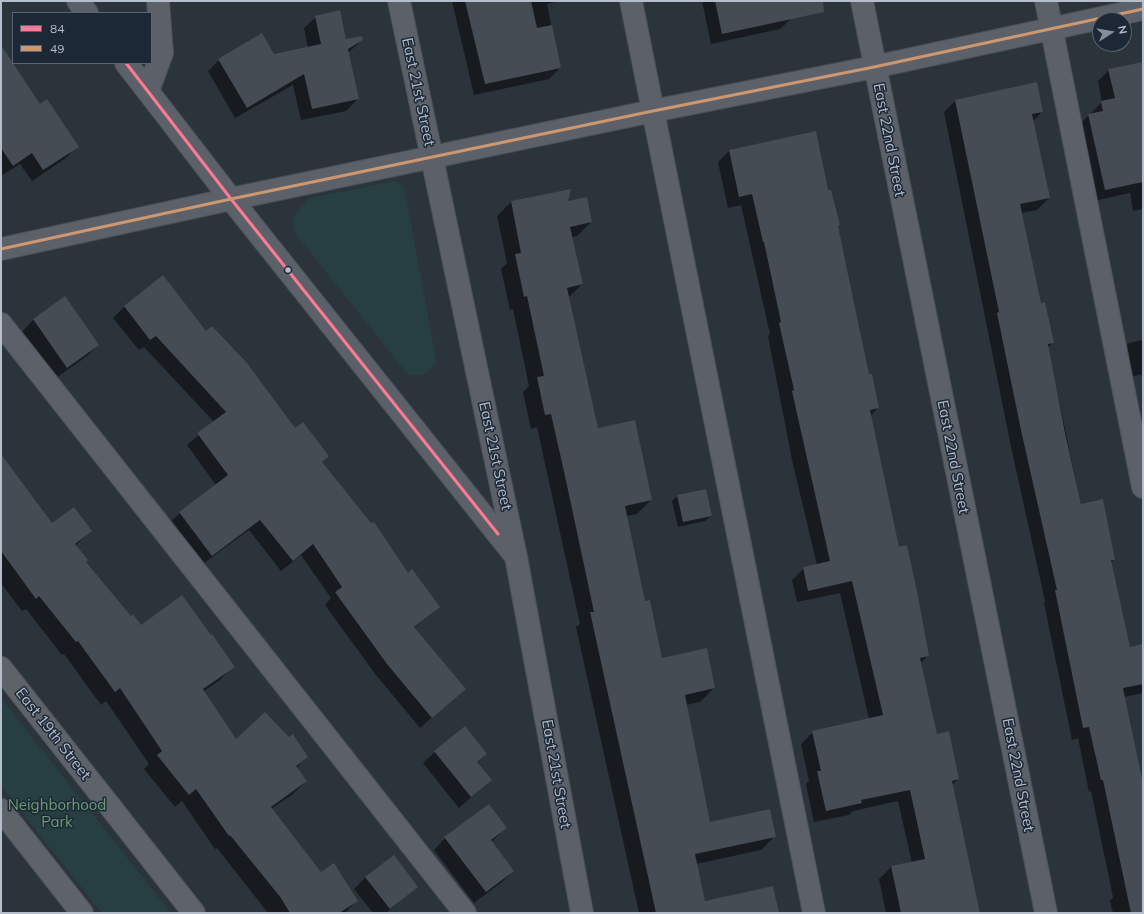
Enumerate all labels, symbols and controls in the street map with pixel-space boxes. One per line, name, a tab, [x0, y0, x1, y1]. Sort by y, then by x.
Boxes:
legend	[12, 12, 152, 64]
north arrow	[1092, 12, 1132, 52]
text: 84	[50, 21, 64, 36]
text: N	[1115, 24, 1130, 35]
street label: East 21st Street	[398, 36, 438, 148]
text: 49	[50, 41, 64, 56]
street label: East 22nd Street	[869, 82, 909, 198]
unlabelled marker	[283, 265, 293, 275]
street label: East 22nd Street	[933, 399, 973, 515]
street label: East 21st Street	[475, 400, 515, 512]
street label: East 19th Street	[12, 684, 94, 784]
street label: East 22nd Street	[998, 717, 1038, 833]
street label: East 21st Street	[538, 718, 574, 830]
park label: Neighborhood Park	[8, 796, 106, 831]

